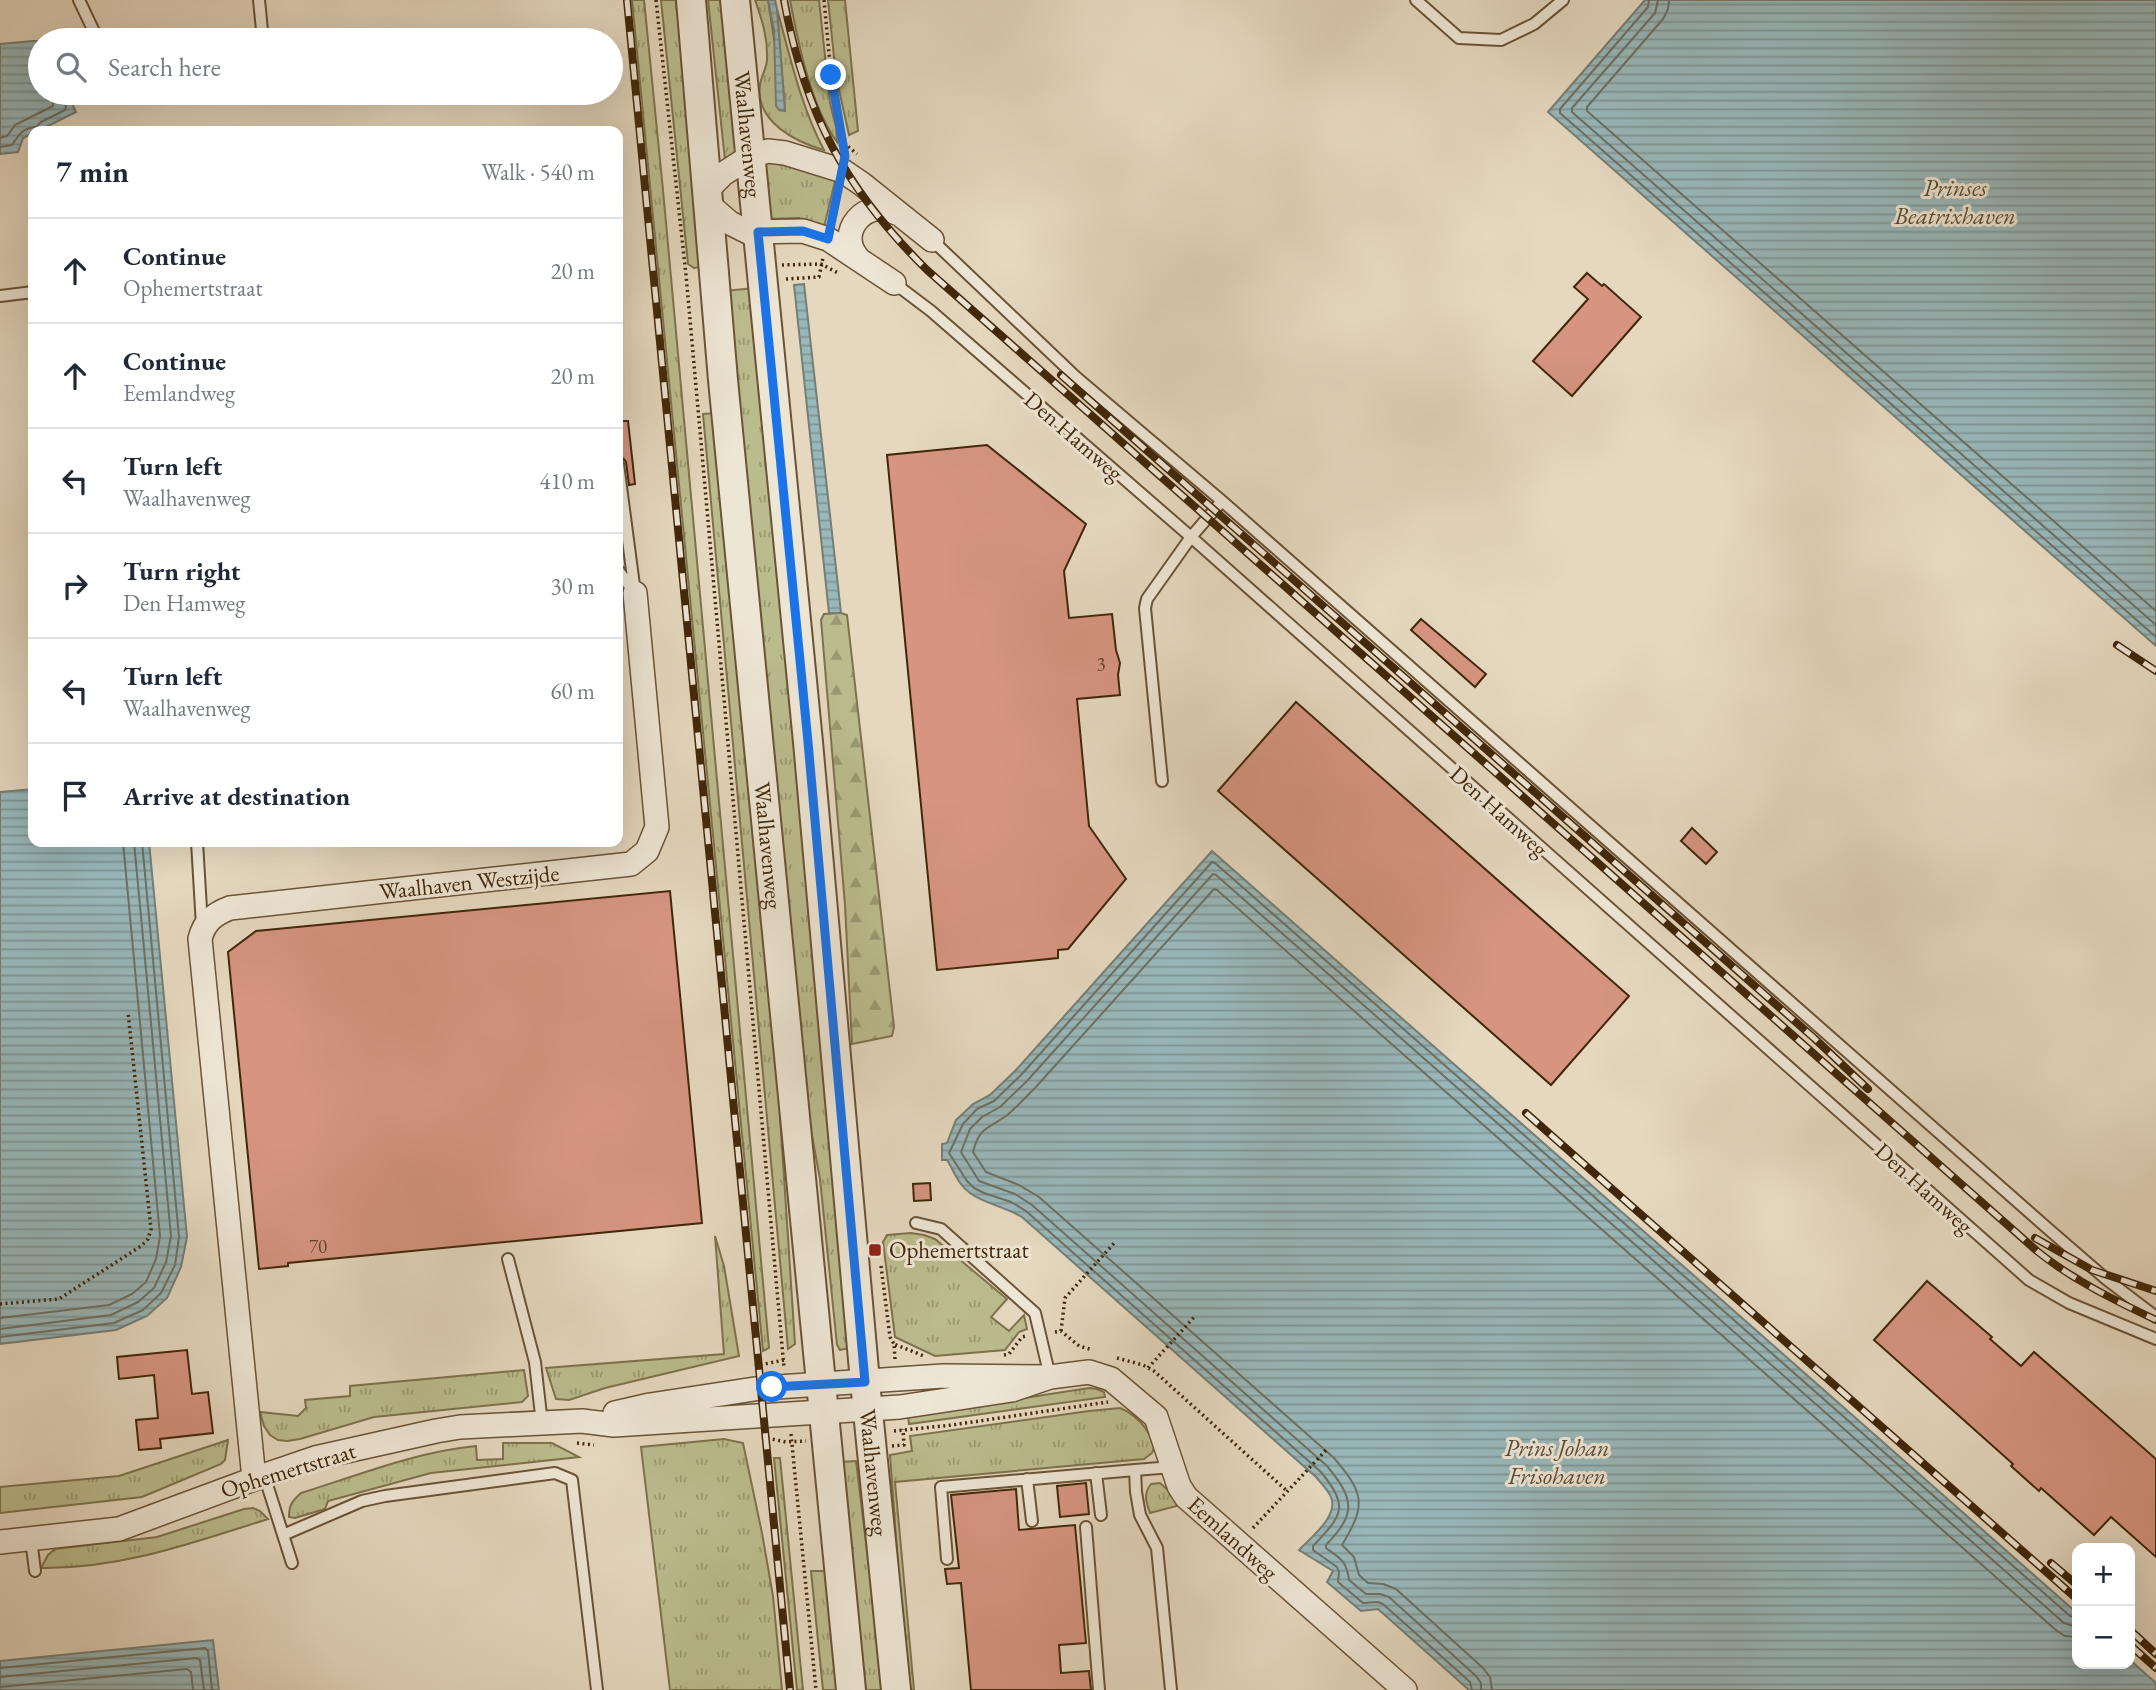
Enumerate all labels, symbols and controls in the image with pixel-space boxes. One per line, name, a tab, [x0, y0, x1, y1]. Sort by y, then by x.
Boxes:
search box	[28, 28, 623, 105]
icon: search	[52, 48, 90, 86]
text: Search here	[108, 50, 221, 84]
route end	[815, 59, 846, 90]
street label: Waalhavenweg	[727, 69, 769, 200]
text: 7 min	[56, 152, 129, 191]
text: Walk · 540 m	[481, 157, 595, 187]
water label: Prinses Beatrixhaven	[1893, 172, 2016, 231]
text: Continue	[123, 239, 226, 273]
icon: ahead	[56, 252, 94, 290]
text: 20 m	[550, 256, 595, 286]
text: Ophemertstraat	[123, 273, 263, 303]
text: Continue	[123, 344, 226, 378]
icon: ahead	[56, 357, 94, 395]
text: 20 m	[550, 361, 595, 391]
text: Eemlandweg	[123, 378, 235, 408]
street label: Den Hamweg	[1018, 385, 1131, 488]
text: Turn left	[123, 449, 222, 483]
icon: left	[56, 462, 94, 500]
text: 410 m	[539, 466, 595, 496]
text: Waalhavenweg	[123, 483, 250, 513]
text: Turn right	[123, 554, 241, 588]
icon: right	[56, 567, 94, 605]
text: 30 m	[550, 571, 595, 601]
text: Den Hamweg	[123, 588, 245, 618]
house number: 3	[1096, 652, 1106, 677]
text: Turn left	[123, 659, 222, 693]
icon: left	[56, 672, 94, 710]
text: 60 m	[550, 676, 595, 706]
text: Waalhavenweg	[123, 693, 250, 723]
street label: Den Hamweg	[1444, 759, 1555, 864]
icon: arrive	[56, 777, 94, 815]
text: Arrive at destination	[123, 779, 350, 813]
street label: Waalhavenweg	[747, 781, 790, 911]
street label: Waalhaven Westzijde	[377, 858, 561, 906]
street label: Den Hamweg	[1869, 1136, 1980, 1241]
house number: 70	[309, 1234, 327, 1259]
place label: Ophemertstraat	[889, 1235, 1029, 1265]
marker: Ophemertstraat	[867, 1242, 883, 1258]
route start	[756, 1371, 787, 1402]
street label: Waalhavenweg	[853, 1407, 896, 1538]
water label: Prins Johan Frisohaven	[1505, 1432, 1609, 1491]
street label: Ophemertstraat	[217, 1435, 360, 1505]
street label: Eemlandweg	[1181, 1489, 1285, 1587]
map controls	[2072, 1543, 2135, 1669]
button: +	[2072, 1543, 2135, 1606]
button: −	[2072, 1606, 2135, 1669]

